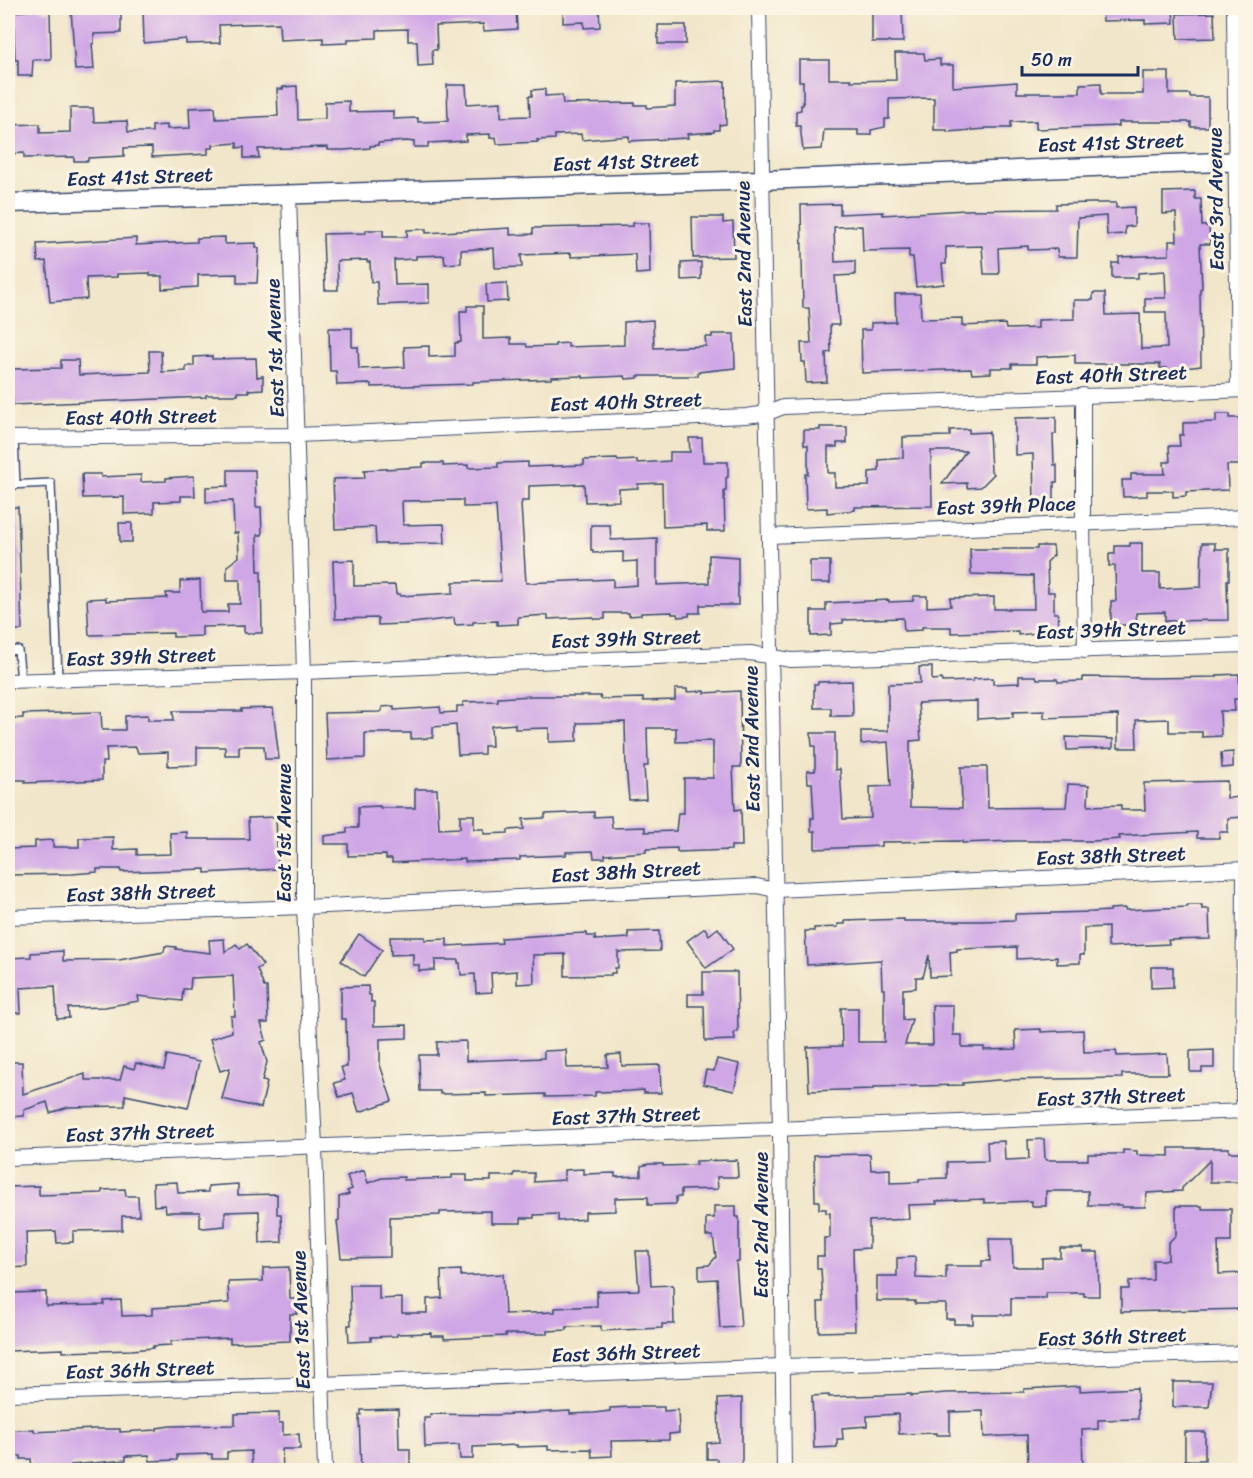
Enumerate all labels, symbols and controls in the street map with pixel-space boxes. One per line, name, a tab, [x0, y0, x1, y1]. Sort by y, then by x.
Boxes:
scale bar	[1022, 39, 1138, 77]
text: 50 m	[1031, 44, 1072, 76]
street label: East 41st Street	[1037, 123, 1185, 163]
street label: East 3rd Avenue	[1197, 127, 1235, 271]
street label: East 41st Street	[552, 142, 700, 182]
street label: East 41st Street	[66, 157, 214, 197]
street label: East 2nd Avenue	[725, 180, 763, 327]
street label: East 1st Avenue	[255, 278, 295, 418]
street label: East 40th Street	[1034, 355, 1188, 395]
street label: East 40th Street	[549, 382, 703, 422]
street label: East 40th Street	[65, 398, 218, 436]
street label: East 39th Place	[936, 486, 1076, 526]
street label: East 39th Street	[1035, 610, 1187, 650]
street label: East 39th Street	[550, 619, 702, 659]
street label: East 39th Street	[65, 637, 217, 677]
street label: East 2nd Avenue	[733, 665, 771, 812]
street label: East 1st Avenue	[267, 763, 302, 902]
street label: East 38th Street	[1035, 836, 1187, 876]
street label: East 38th Street	[550, 851, 702, 893]
street label: East 38th Street	[65, 873, 217, 913]
street label: East 37th Street	[1036, 1077, 1186, 1117]
street label: East 37th Street	[551, 1096, 701, 1136]
street label: East 37th Street	[65, 1113, 215, 1153]
street label: East 2nd Avenue	[744, 1151, 779, 1298]
street label: East 1st Avenue	[281, 1250, 321, 1390]
street label: East 36th Street	[1037, 1317, 1187, 1357]
street label: East 36th Street	[551, 1333, 701, 1373]
street label: East 36th Street	[65, 1350, 215, 1390]

